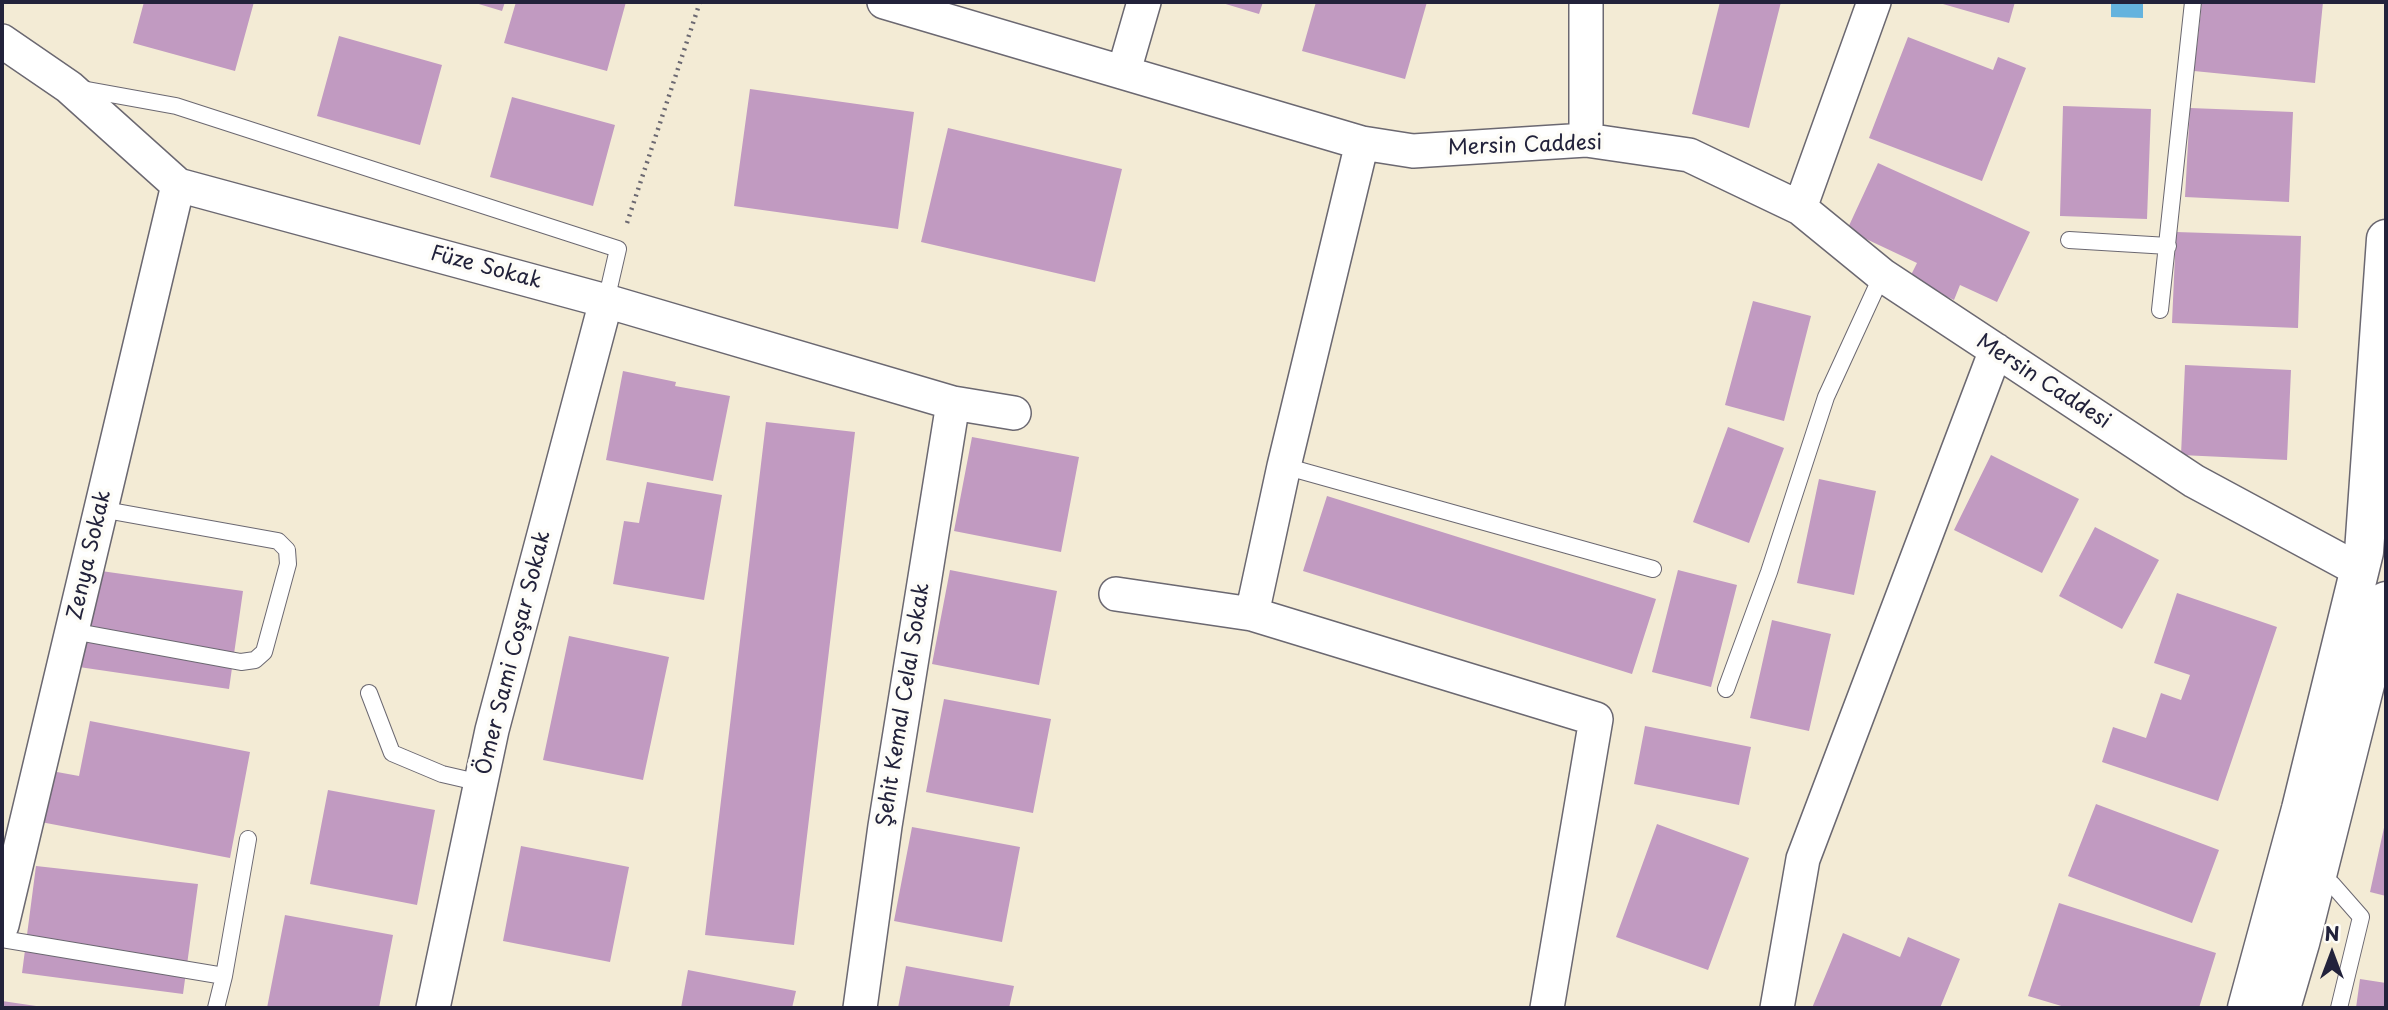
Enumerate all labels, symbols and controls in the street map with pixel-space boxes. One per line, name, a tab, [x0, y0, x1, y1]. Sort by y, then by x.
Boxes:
street label: Mersin Caddesi	[1447, 131, 1603, 161]
street label: Füze Sokak	[428, 241, 544, 295]
street label: Mersin Caddesi	[1971, 329, 2115, 435]
street label: Zenya Sokak	[63, 488, 117, 622]
street label: Ömer Sami Coşar Sokak	[471, 528, 557, 778]
street label: Şehit Kemal Celal Sokak	[872, 581, 936, 829]
north arrow	[2297, 919, 2367, 989]
text: N	[2324, 919, 2340, 947]

